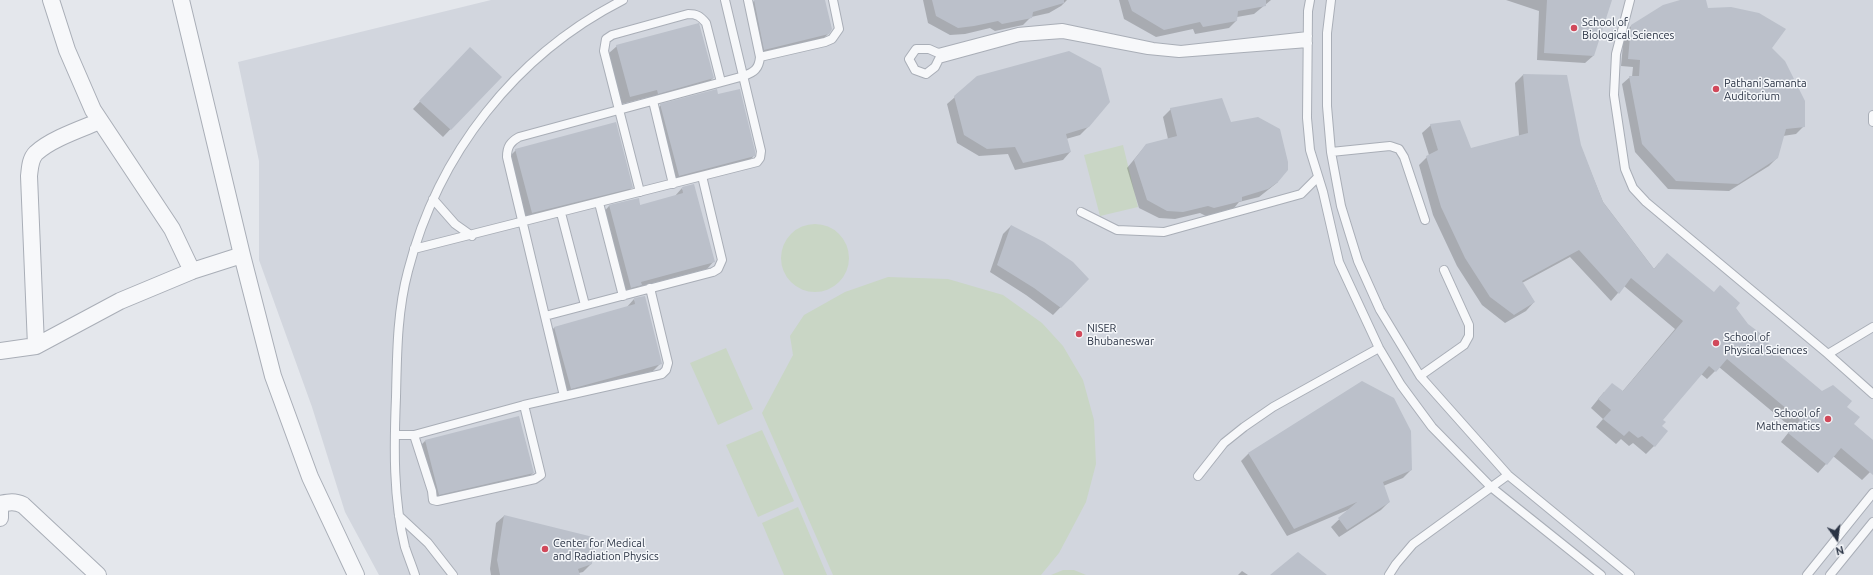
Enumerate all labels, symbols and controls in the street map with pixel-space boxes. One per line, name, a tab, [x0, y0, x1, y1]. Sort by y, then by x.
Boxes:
place label: School of Biological Sciences	[1582, 15, 1674, 41]
marker: School of Biological Sciences	[1569, 23, 1579, 33]
place label: Pathani Samanta Auditorium	[1724, 76, 1807, 102]
marker: Pathani Samanta Auditorium	[1711, 84, 1721, 94]
place label: NISER Bhubaneswar	[1087, 321, 1154, 347]
marker: NISER Bhubaneswar	[1074, 329, 1084, 339]
place label: School of Physical Sciences	[1724, 330, 1807, 356]
marker: School of Physical Sciences	[1711, 338, 1721, 348]
place label: School of Mathematics	[1756, 406, 1820, 432]
marker: School of Mathematics	[1823, 414, 1833, 424]
north arrow	[1817, 519, 1857, 559]
place label: Center for Medical and Radiation Physics	[553, 536, 659, 562]
marker: Center for Medical and Radiation Physics	[540, 544, 550, 554]
text: N	[1834, 544, 1845, 557]

